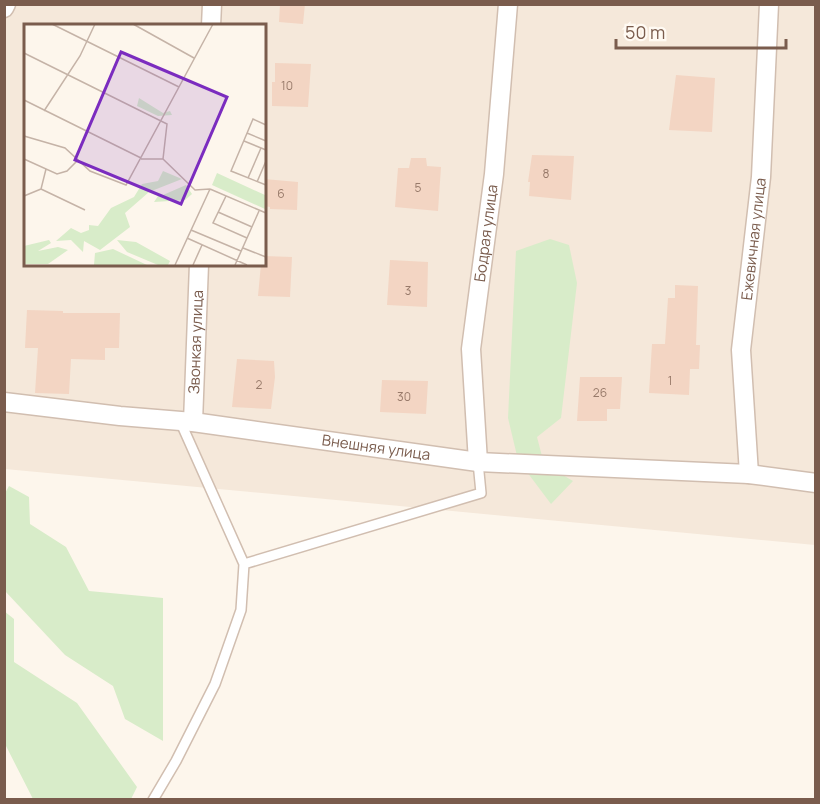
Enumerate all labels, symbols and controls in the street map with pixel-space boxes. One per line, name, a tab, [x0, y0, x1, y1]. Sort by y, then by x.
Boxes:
scale bar	[616, 12, 786, 50]
text: 50 m	[625, 20, 665, 44]
inset map	[24, 24, 266, 266]
house number: 10	[281, 77, 293, 94]
house number: 8	[543, 165, 550, 182]
street label: Ежевичная улица	[736, 177, 771, 301]
house number: 5	[415, 179, 422, 196]
street label: Бодрая улица	[469, 183, 503, 283]
house number: 6	[277, 185, 285, 202]
house number: 3	[405, 282, 411, 299]
street label: Звонкая улица	[183, 290, 208, 395]
house number: 1	[668, 372, 672, 389]
house number: 2	[256, 376, 263, 393]
house number: 26	[593, 384, 607, 401]
house number: 30	[397, 388, 411, 405]
street label: Внешняя улица	[321, 429, 432, 465]

